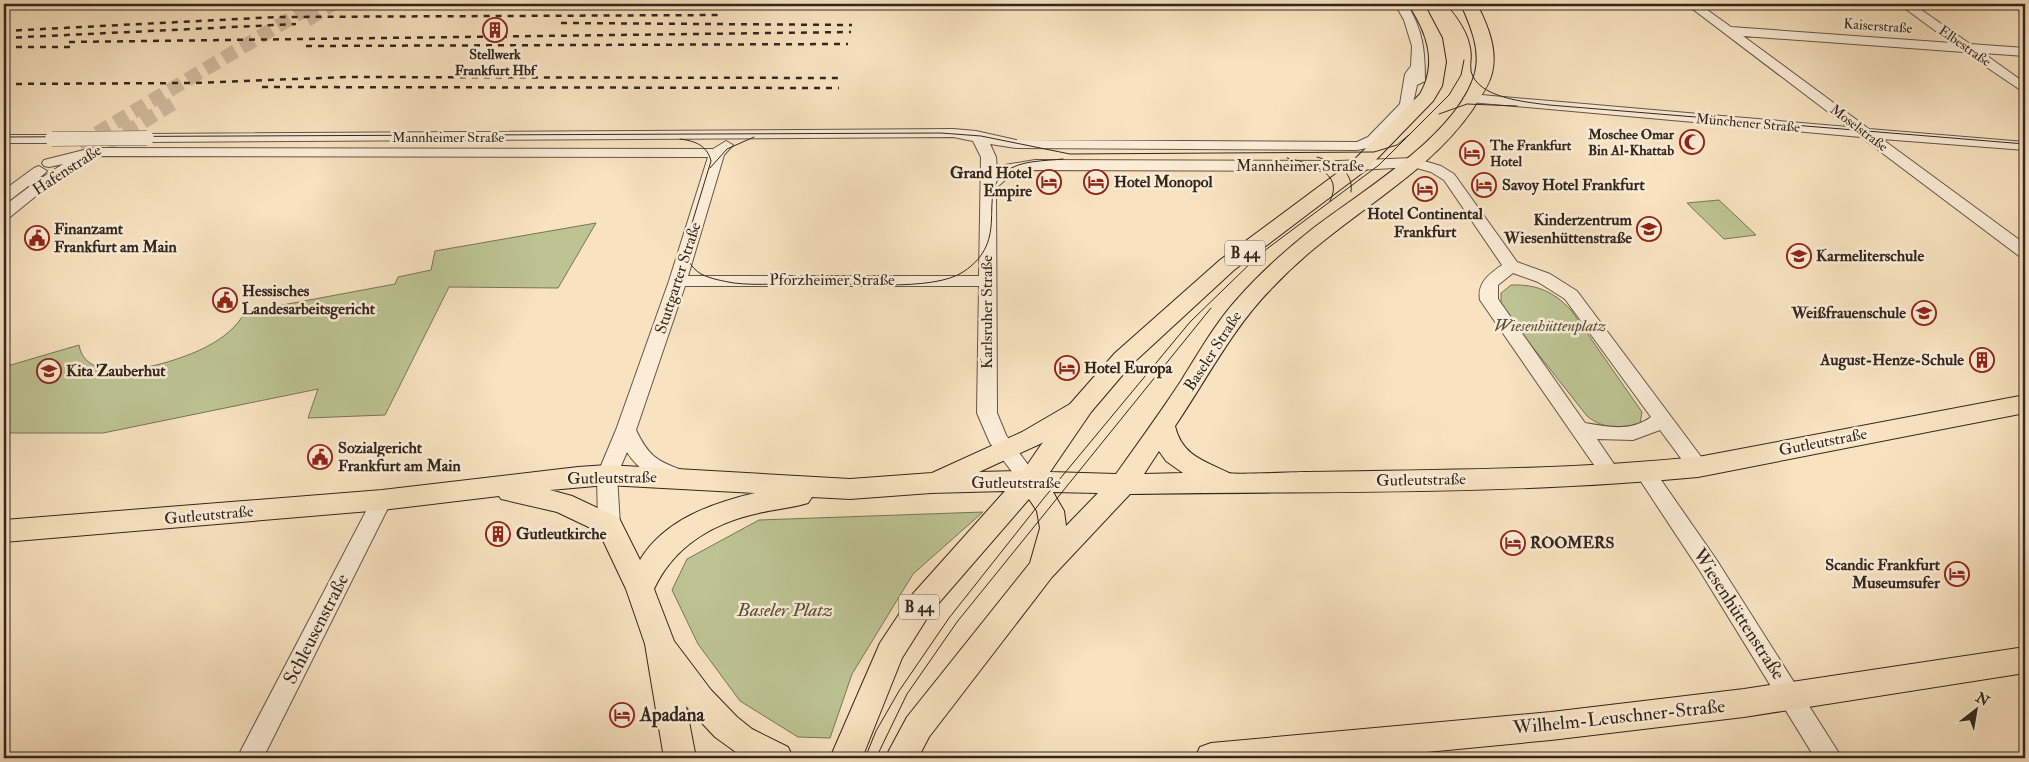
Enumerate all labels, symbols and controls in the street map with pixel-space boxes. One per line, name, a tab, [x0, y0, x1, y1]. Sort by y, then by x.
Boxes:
street label: Kaiserstraße	[1843, 15, 1913, 37]
building icon: Stellwerk Frankfurt Hbf	[482, 17, 508, 43]
street label: Elbestraße	[1936, 22, 1995, 70]
place label: Stellwerk Frankfurt Hbf	[455, 46, 538, 79]
street label: Moselstraße	[1827, 101, 1891, 155]
street label: Münchener Straße	[1695, 110, 1801, 136]
place label: Moschee Omar Bin Al-Khattab	[1587, 126, 1675, 159]
street label: Mannheimer Straße	[392, 129, 504, 146]
mosque icon: Moschee Omar Bin Al-Khattab	[1679, 129, 1705, 155]
place label: The Frankfurt Hotel	[1489, 137, 1572, 170]
street label: Hafenstraße	[29, 140, 106, 200]
hotel icon: The Frankfurt Hotel	[1459, 140, 1485, 166]
street label: Mannheimer Straße	[1236, 156, 1364, 176]
place label: Grand Hotel Empire	[950, 163, 1033, 202]
hotel icon: Grand Hotel Empire	[1036, 169, 1062, 195]
hotel icon: Hotel Monopol	[1083, 169, 1109, 195]
place label: Hotel Monopol	[1114, 172, 1213, 193]
hotel icon: Savoy Hotel Frankfurt	[1471, 172, 1497, 198]
place label: Savoy Hotel Frankfurt	[1502, 175, 1645, 196]
hotel icon: Hotel Continental Frankfurt	[1412, 176, 1438, 202]
place label: Hotel Continental Frankfurt	[1367, 204, 1484, 242]
place label: Kinderzentrum Wiesenhüttenstraße	[1503, 210, 1633, 248]
school or university icon: Kinderzentrum Wiesenhüttenstraße	[1636, 216, 1662, 242]
place label: Finanzamt Frankfurt am Main	[54, 219, 178, 257]
street label: Stuttgarter Straße	[651, 219, 706, 336]
public building icon: Finanzamt Frankfurt am Main	[24, 225, 50, 251]
road number: B 44	[1225, 240, 1265, 266]
school or university icon: Karmeliterschule	[1786, 243, 1812, 269]
place label: Karmeliterschule	[1816, 246, 1924, 266]
street label: Karlsruher Straße	[977, 255, 997, 369]
street label: Pforzheimer Straße	[769, 270, 895, 290]
place label: Hessisches Landesarbeitsgericht	[242, 281, 376, 320]
public building icon: Hessisches Landesarbeitsgericht	[212, 287, 238, 313]
school or university icon: Weißfrauenschule	[1911, 300, 1937, 326]
place label: Weißfrauenschule	[1791, 303, 1906, 323]
street label: Baseler Straße	[1180, 307, 1246, 395]
park label: Wiesenhüttenplatz	[1494, 316, 1606, 336]
building icon: August-Henze-Schule	[1969, 347, 1995, 373]
place label: August-Henze-Schule	[1819, 350, 1964, 371]
hotel icon: Hotel Europa	[1054, 355, 1080, 381]
school or university icon: Kita Zauberhut	[36, 358, 62, 384]
place label: Hotel Europa	[1084, 358, 1172, 379]
place label: Kita Zauberhut	[66, 361, 166, 381]
street label: Gutleutstraße	[1777, 424, 1869, 460]
place label: Sozialgericht Frankfurt am Main	[338, 438, 462, 476]
public building icon: Sozialgericht Frankfurt am Main	[307, 444, 333, 470]
street label: Gutleutstraße	[567, 467, 657, 489]
street label: Gutleutstraße	[1376, 469, 1466, 491]
street label: Gutleutstraße	[971, 473, 1061, 493]
street label: Gutleutstraße	[164, 501, 255, 529]
building icon: Gutleutkirche	[485, 521, 511, 547]
place label: Gutleutkirche	[516, 524, 607, 544]
hotel icon: ROOMERS	[1500, 530, 1526, 556]
place label: ROOMERS	[1530, 533, 1614, 553]
street label: Wiesenhüttenstraße	[1687, 543, 1790, 684]
place label: Scandic Frankfurt Museumsufer	[1825, 555, 1941, 593]
hotel icon: Scandic Frankfurt Museumsufer	[1944, 561, 1970, 587]
street label: Schleusenstraße	[278, 570, 354, 688]
road number: B 44	[899, 594, 939, 620]
park label: Baseler Platz	[736, 598, 833, 622]
north arrow	[1952, 684, 2002, 734]
text: N	[1972, 688, 1993, 710]
street label: Wilhelm-Leuschner-Straße	[1511, 694, 1726, 740]
hotel icon: Apadana	[609, 702, 635, 728]
place label: Apadana	[639, 703, 705, 728]

